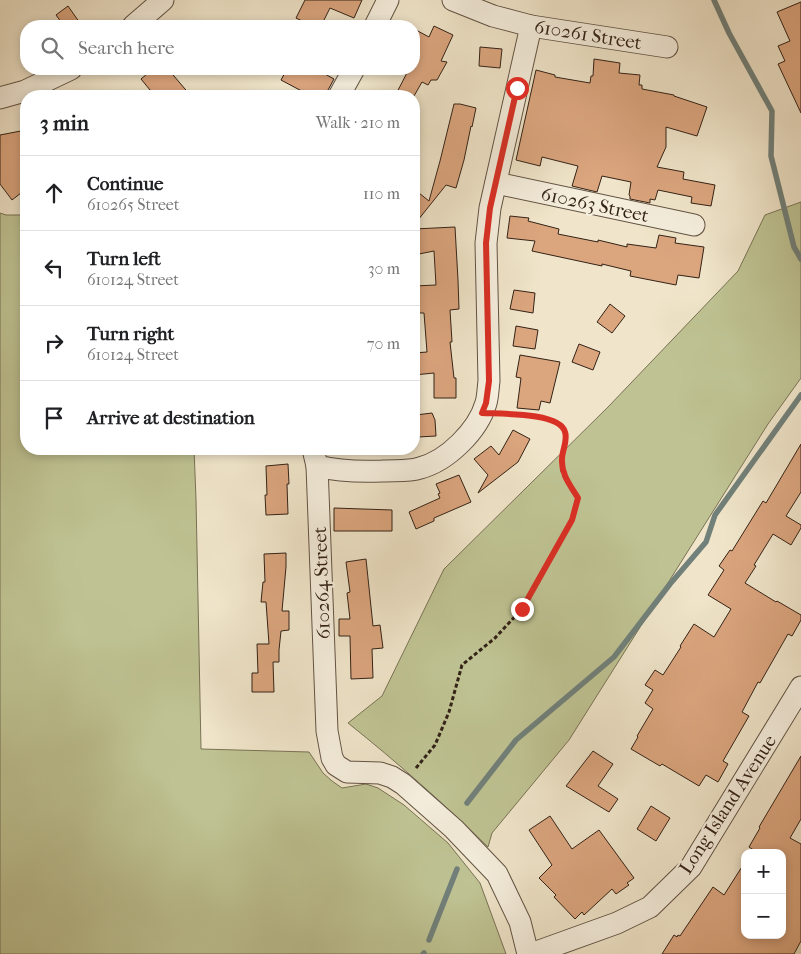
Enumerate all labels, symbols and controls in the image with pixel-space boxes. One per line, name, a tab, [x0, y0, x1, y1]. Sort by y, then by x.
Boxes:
street label: 610261 Street	[533, 16, 643, 54]
search box	[20, 20, 420, 75]
icon: search	[38, 34, 66, 62]
text: Search here	[78, 37, 174, 59]
route start	[506, 77, 529, 100]
text: 3 min	[40, 111, 89, 135]
text: Walk · 210 m	[316, 113, 400, 132]
text: Continue	[87, 173, 163, 195]
icon: ahead	[40, 179, 68, 207]
street label: 610263 Street	[539, 183, 651, 227]
text: 110 m	[363, 184, 400, 203]
text: 610265 Street	[87, 195, 179, 214]
text: Turn left	[87, 248, 161, 270]
icon: left	[40, 254, 68, 282]
text: 30 m	[368, 259, 400, 278]
text: 610124 Street	[87, 270, 179, 289]
text: Turn right	[87, 323, 174, 345]
icon: right	[40, 329, 68, 357]
text: 70 m	[367, 334, 400, 353]
text: 610124 Street	[87, 345, 179, 364]
icon: arrive	[40, 404, 68, 432]
text: Arrive at destination	[87, 407, 255, 429]
street label: 610264 Street	[309, 526, 335, 640]
route end	[511, 598, 534, 621]
street label: Long Island Avenue	[675, 731, 781, 878]
map controls	[741, 849, 786, 939]
button: +	[741, 849, 786, 894]
button: −	[741, 894, 786, 939]

